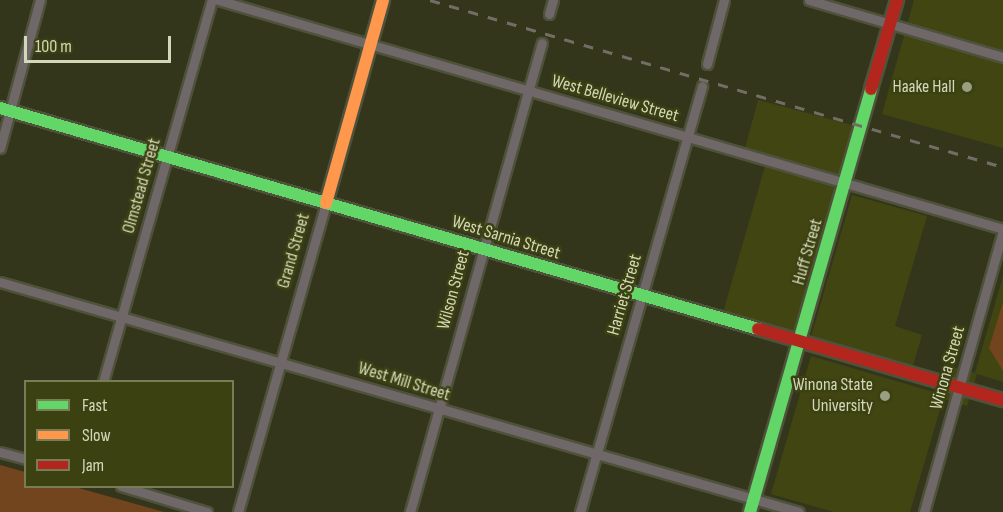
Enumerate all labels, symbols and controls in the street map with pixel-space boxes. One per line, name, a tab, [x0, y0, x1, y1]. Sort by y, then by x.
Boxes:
scale bar	[27, 24, 174, 62]
text: 100 m	[35, 36, 72, 57]
street label: West Belleview Street	[549, 71, 681, 127]
place label: Haake Hall	[893, 76, 955, 98]
marker: Haake Hall	[960, 80, 974, 94]
street label: Olmstead Street	[118, 136, 166, 236]
street label: Grand Street	[273, 211, 315, 291]
street label: West Sarnia Street	[449, 211, 563, 265]
street label: Huff Street	[788, 216, 828, 288]
street label: Wilson Street	[433, 248, 475, 332]
street label: Harriet Street	[603, 252, 647, 338]
street label: Winona Street	[926, 324, 970, 412]
street label: West Mill Street	[355, 358, 453, 406]
place label: Winona State University	[793, 375, 873, 418]
legend	[24, 380, 234, 488]
marker: Winona State University	[878, 389, 892, 403]
text: Fast	[82, 395, 107, 416]
text: Slow	[82, 425, 111, 446]
text: Jam	[82, 455, 104, 476]

